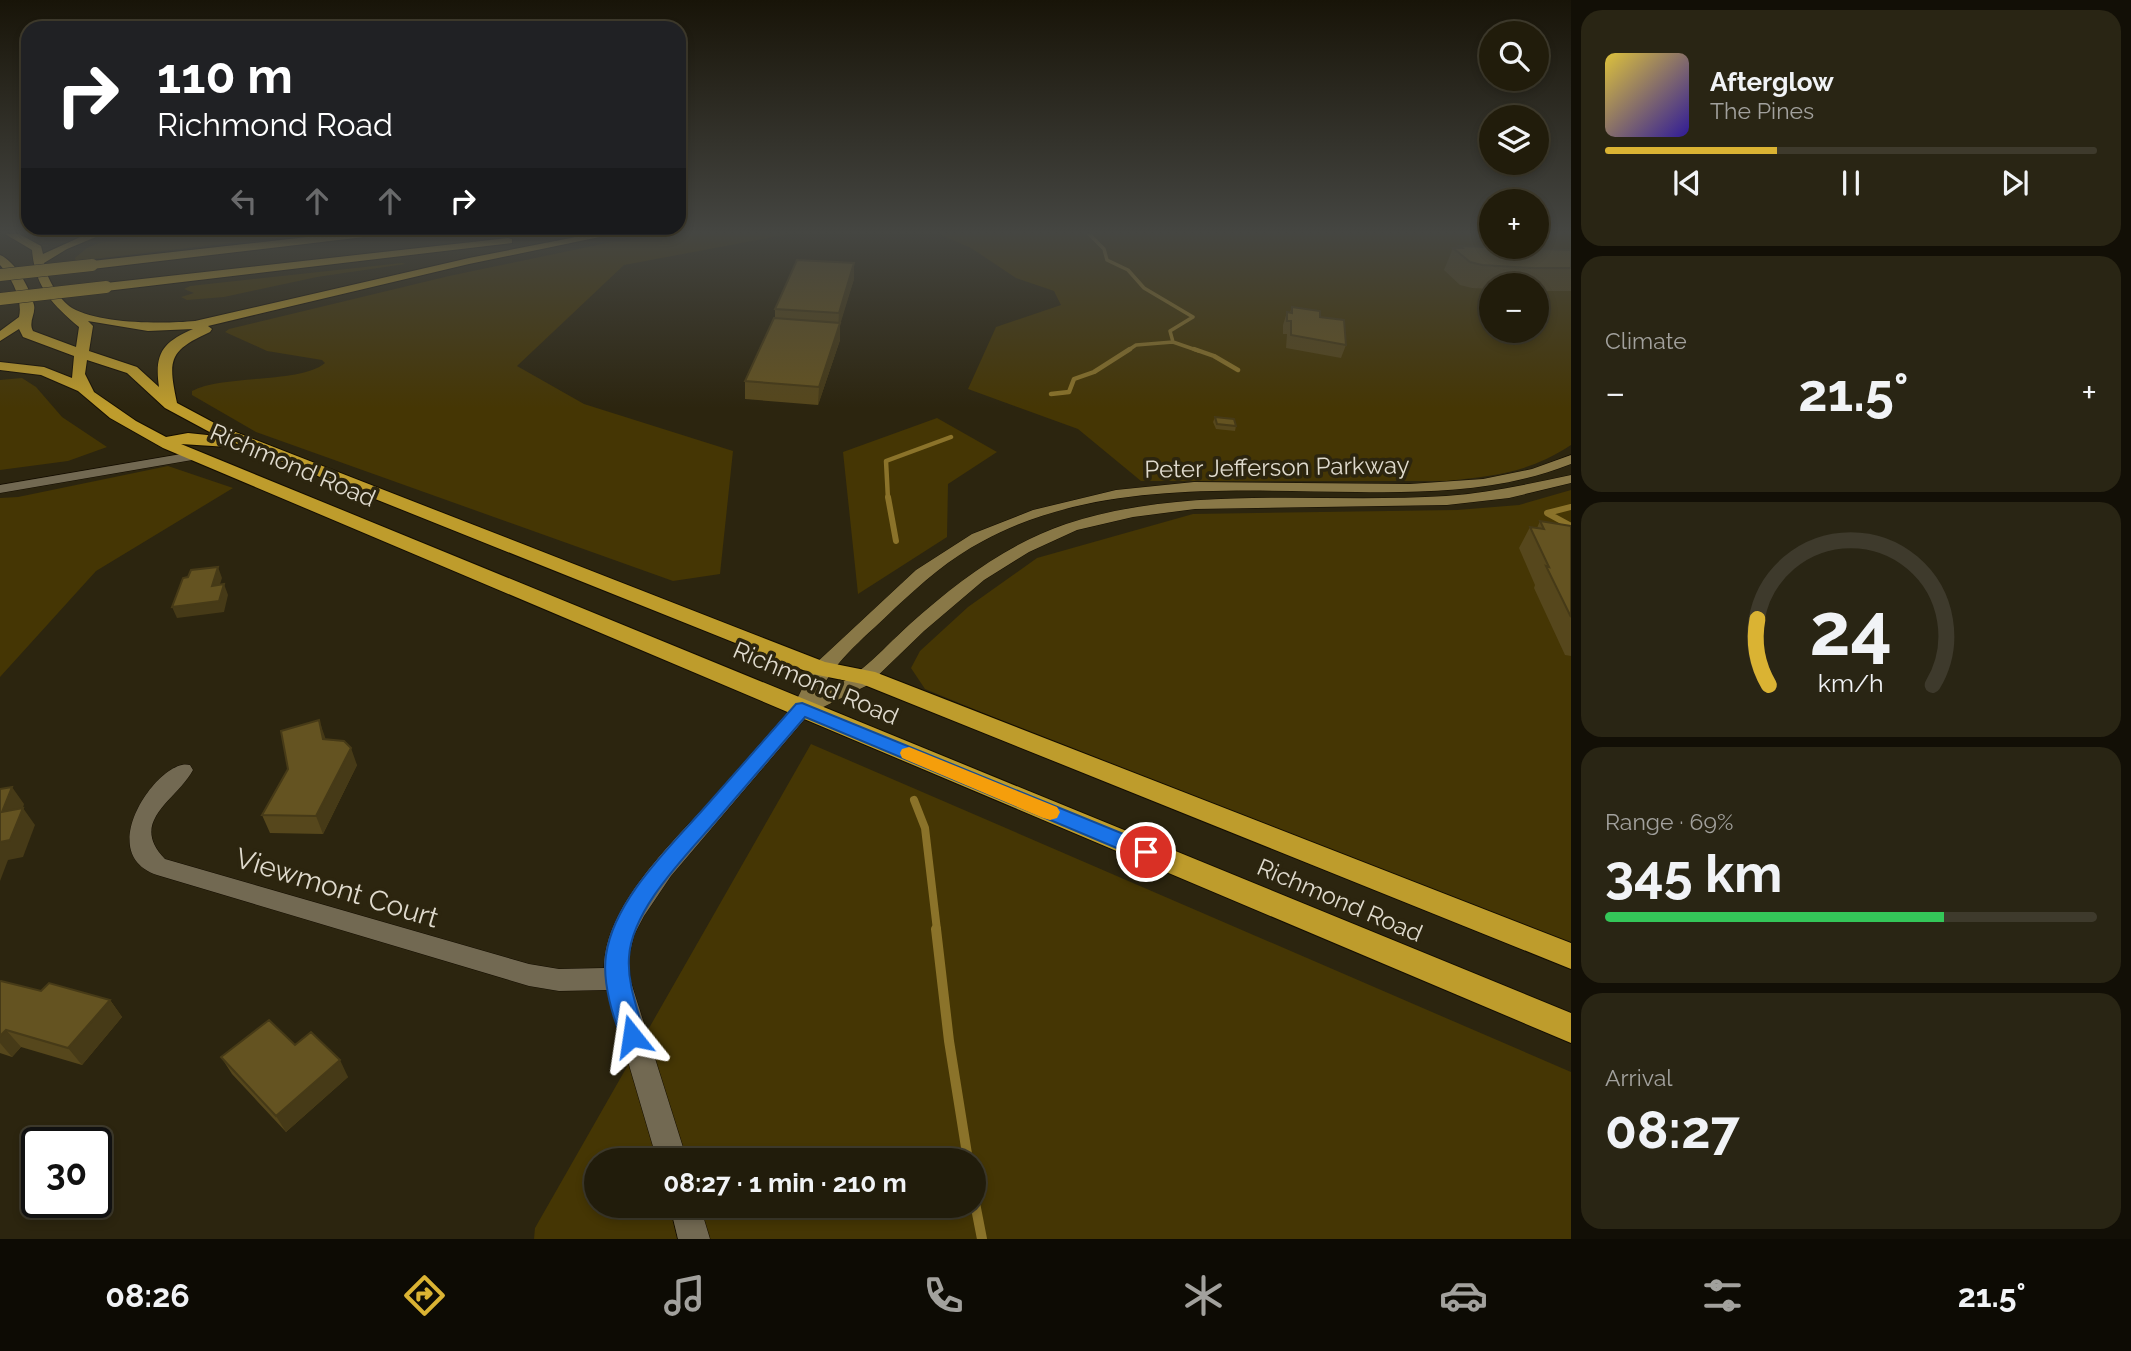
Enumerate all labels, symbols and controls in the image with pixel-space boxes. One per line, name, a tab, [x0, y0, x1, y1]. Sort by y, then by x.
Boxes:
map controls	[1479, 21, 1549, 343]
button: search	[1479, 21, 1549, 91]
text: 110 m	[157, 47, 293, 104]
icon: right	[42, 49, 133, 140]
text: Afterglow	[1710, 67, 1834, 97]
text: The Pines	[1710, 97, 1814, 124]
button: layers	[1479, 105, 1549, 175]
text: Richmond Road	[157, 106, 393, 143]
icon: previous	[1668, 164, 1706, 202]
icon: pause	[1832, 164, 1870, 202]
icon: next	[1996, 164, 2034, 202]
icon: left	[225, 182, 263, 220]
icon: ahead	[298, 182, 336, 220]
icon: ahead	[371, 182, 409, 220]
icon: right	[444, 182, 482, 220]
button: +	[1479, 189, 1549, 259]
button: −	[1479, 273, 1549, 343]
text: Climate	[1605, 327, 1687, 354]
text: 21.5°	[1798, 362, 1909, 423]
text: −	[1605, 370, 1625, 415]
text: +	[2081, 370, 2097, 415]
street label: Richmond Road	[206, 417, 380, 513]
street label: Peter Jefferson Parkway	[1144, 450, 1410, 484]
text: 24	[1810, 588, 1892, 673]
street label: Richmond Road	[729, 635, 903, 731]
text: km/h	[1818, 668, 1884, 698]
text: Range · 69%	[1605, 808, 1733, 835]
pin	[1116, 822, 1176, 882]
icon: arrive	[1127, 833, 1165, 871]
street label: Viewmont Court	[231, 841, 443, 935]
text: 345 km	[1605, 843, 1782, 904]
street label: Richmond Road	[1253, 852, 1427, 948]
position arrow	[595, 999, 669, 1073]
text: Arrival	[1605, 1064, 1672, 1091]
text: 08:27	[1605, 1099, 1740, 1160]
speed limit sign: 30	[21, 1127, 112, 1218]
text: 08:27 · 1 min · 210 m	[663, 1168, 907, 1198]
icon: directions	[400, 1271, 449, 1320]
icon: music	[660, 1271, 709, 1320]
icon: phone	[919, 1271, 968, 1320]
icon: climate	[1179, 1271, 1228, 1320]
icon: car	[1439, 1271, 1488, 1320]
icon: filters	[1698, 1271, 1747, 1320]
text: 08:26	[105, 1277, 190, 1314]
text: 21.5°	[1958, 1277, 2026, 1314]

